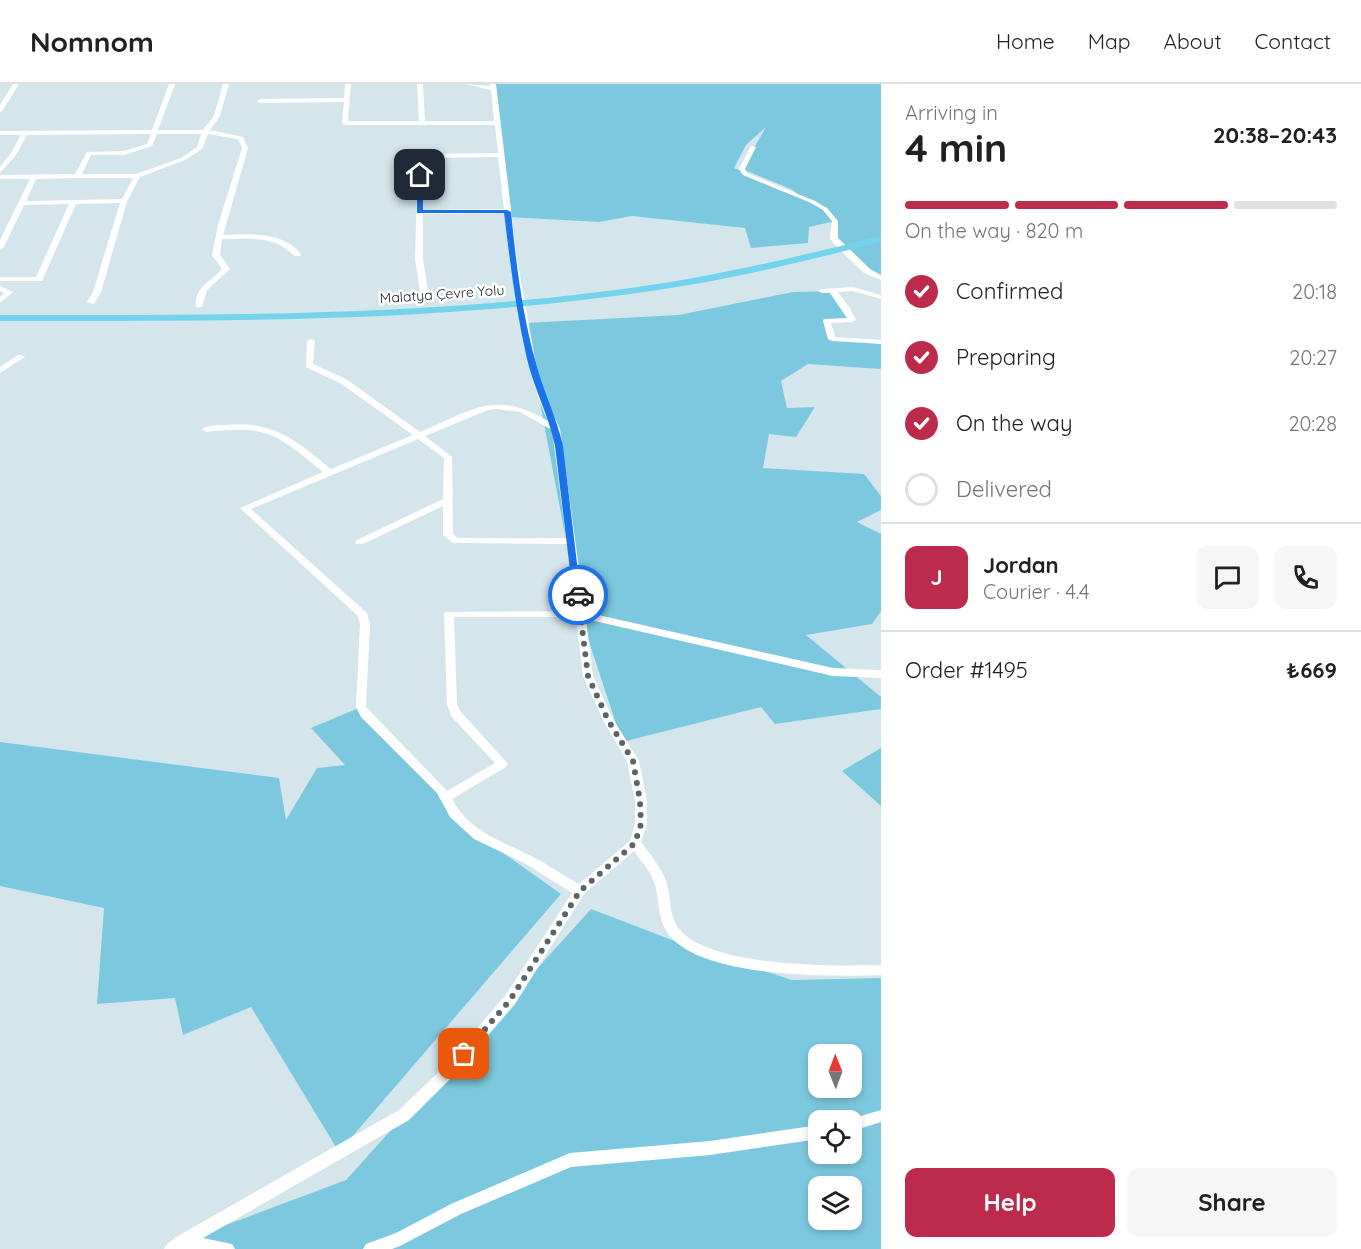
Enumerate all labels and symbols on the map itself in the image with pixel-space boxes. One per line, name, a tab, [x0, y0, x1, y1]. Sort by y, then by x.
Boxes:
pin	[394, 149, 445, 200]
street label: Malatya Çevre Yolu	[379, 281, 505, 307]
courier	[548, 565, 608, 625]
pin	[438, 1028, 489, 1079]
north arrow	[808, 1044, 862, 1098]

